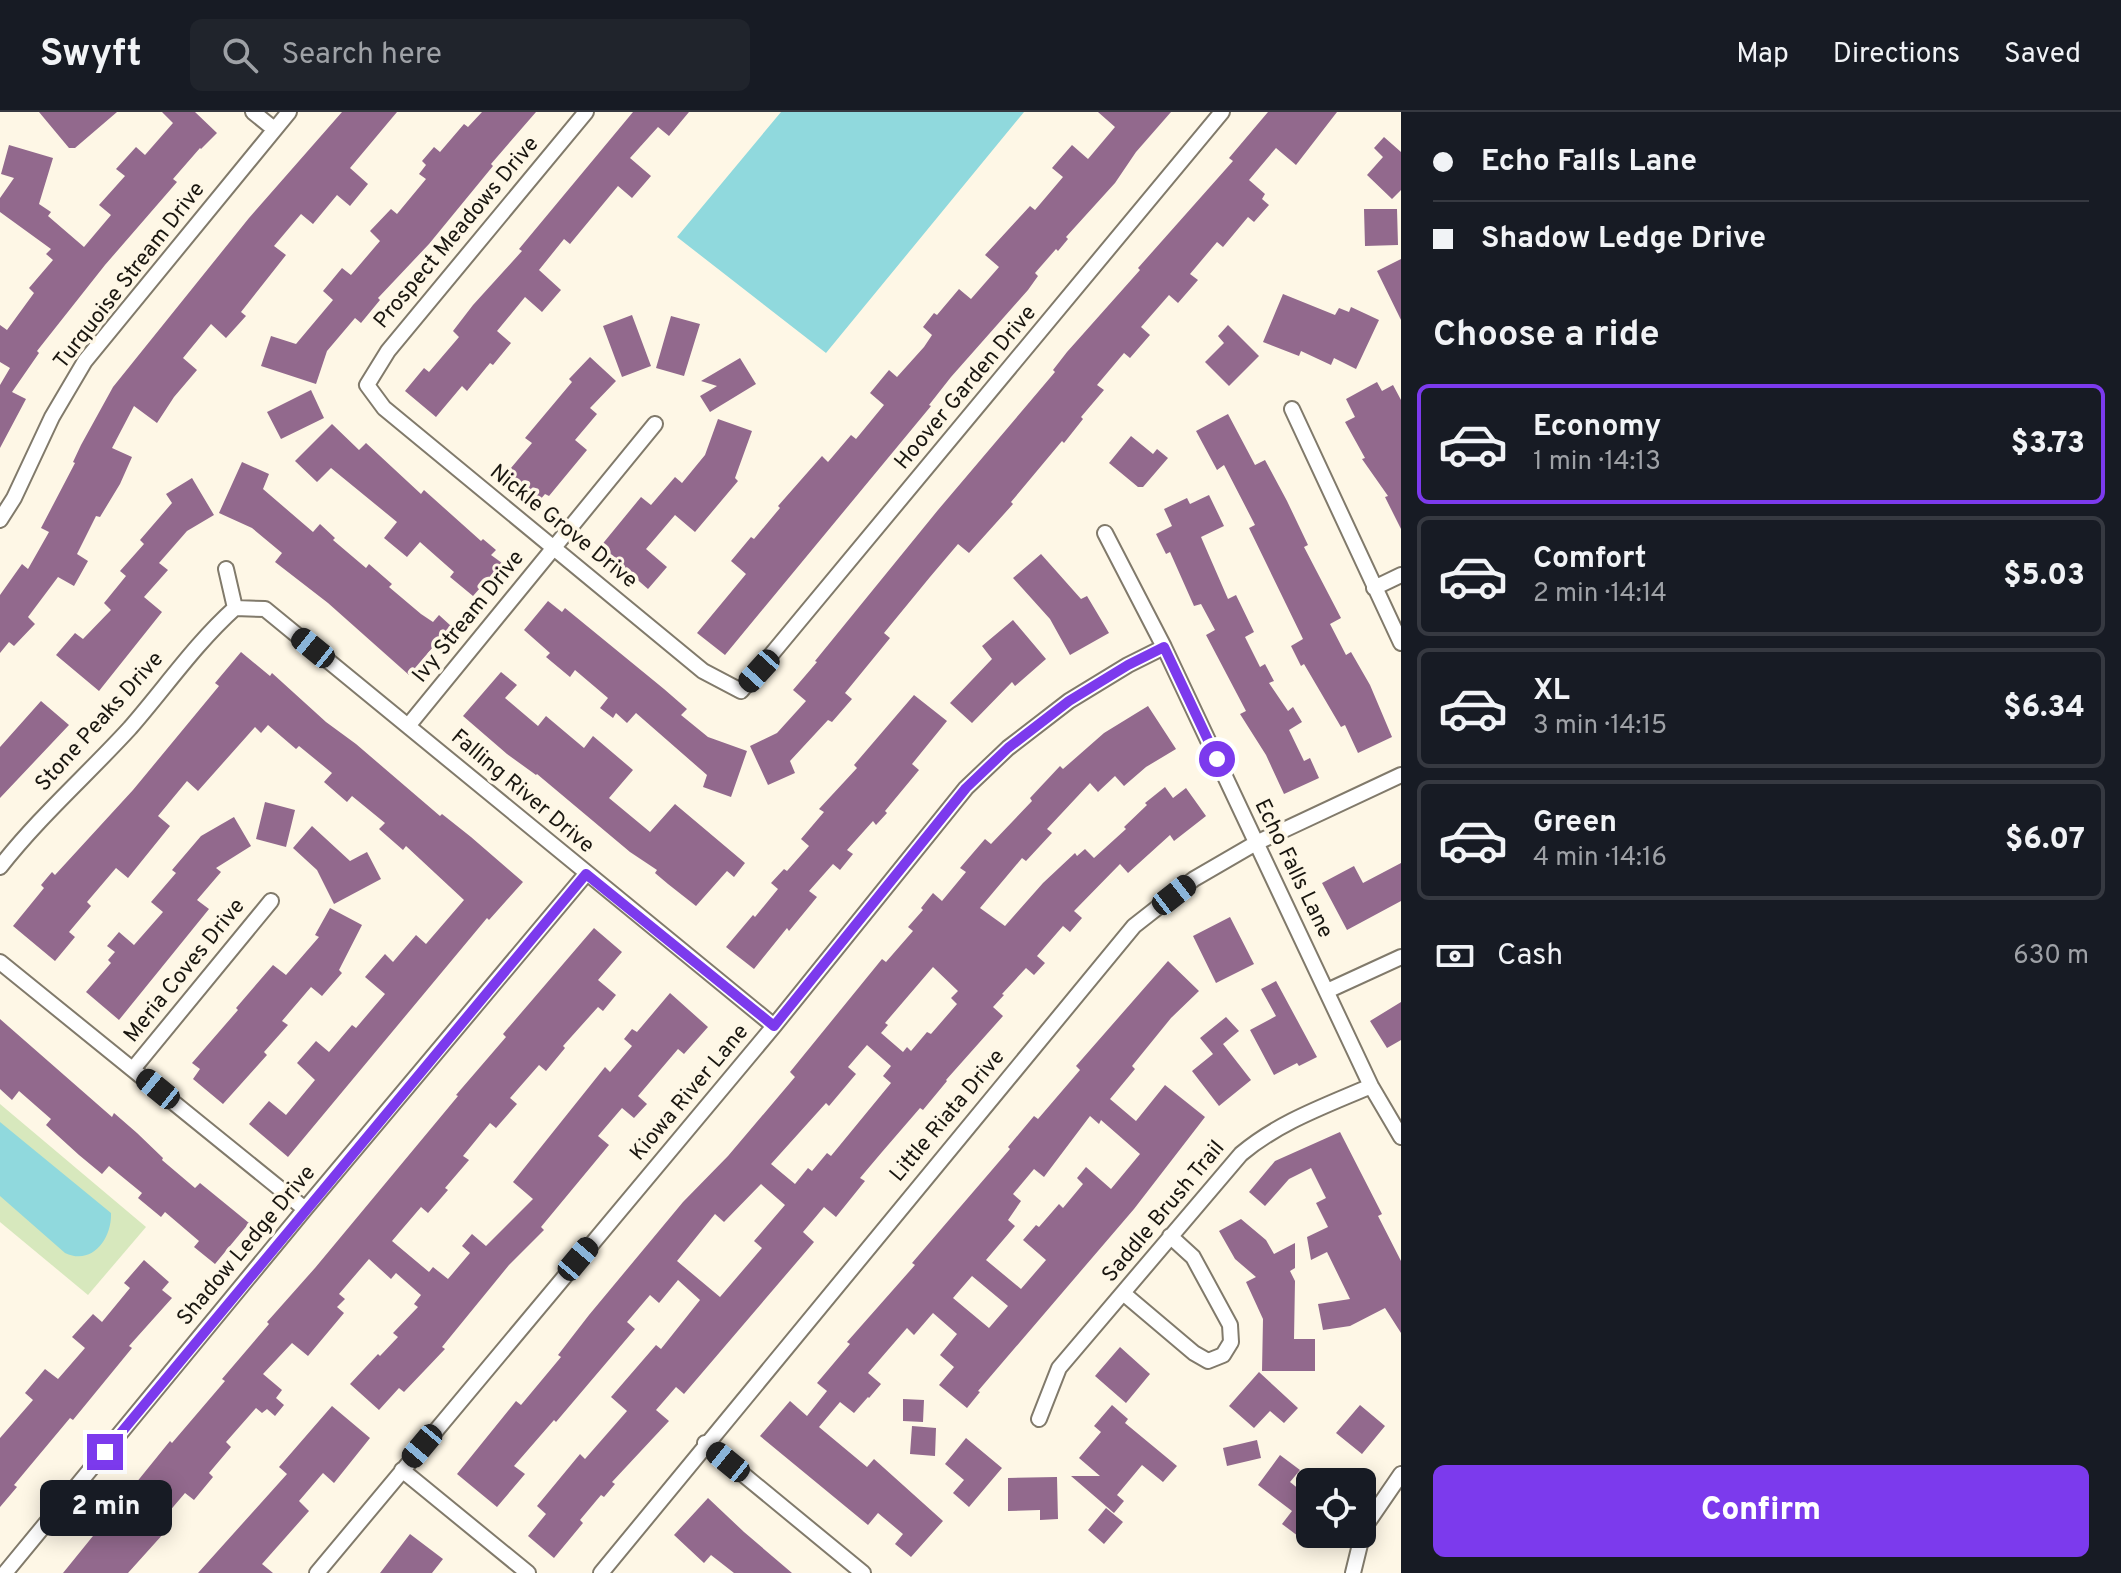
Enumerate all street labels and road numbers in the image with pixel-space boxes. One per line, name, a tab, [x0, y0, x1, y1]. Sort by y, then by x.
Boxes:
street label: Prospect Meadows Drive	[369, 131, 545, 335]
street label: Turquoise Stream Drive	[49, 177, 211, 375]
street label: Hoover Garden Drive	[889, 300, 1043, 476]
street label: Nickle Grove Drive	[484, 459, 642, 595]
street label: Ivy Stream Drive	[407, 545, 531, 689]
street label: Stone Peaks Drive	[30, 646, 170, 798]
street label: Falling River Drive	[445, 724, 599, 860]
street label: Echo Falls Lane	[1248, 795, 1338, 943]
street label: Meria Coves Drive	[119, 894, 251, 1048]
street label: Kiowa River Lane	[625, 1019, 755, 1167]
street label: Little Riata Drive	[885, 1044, 1011, 1188]
street label: Saddle Brush Trail	[1097, 1136, 1231, 1288]
street label: Shadow Ledge Drive	[172, 1160, 322, 1332]

